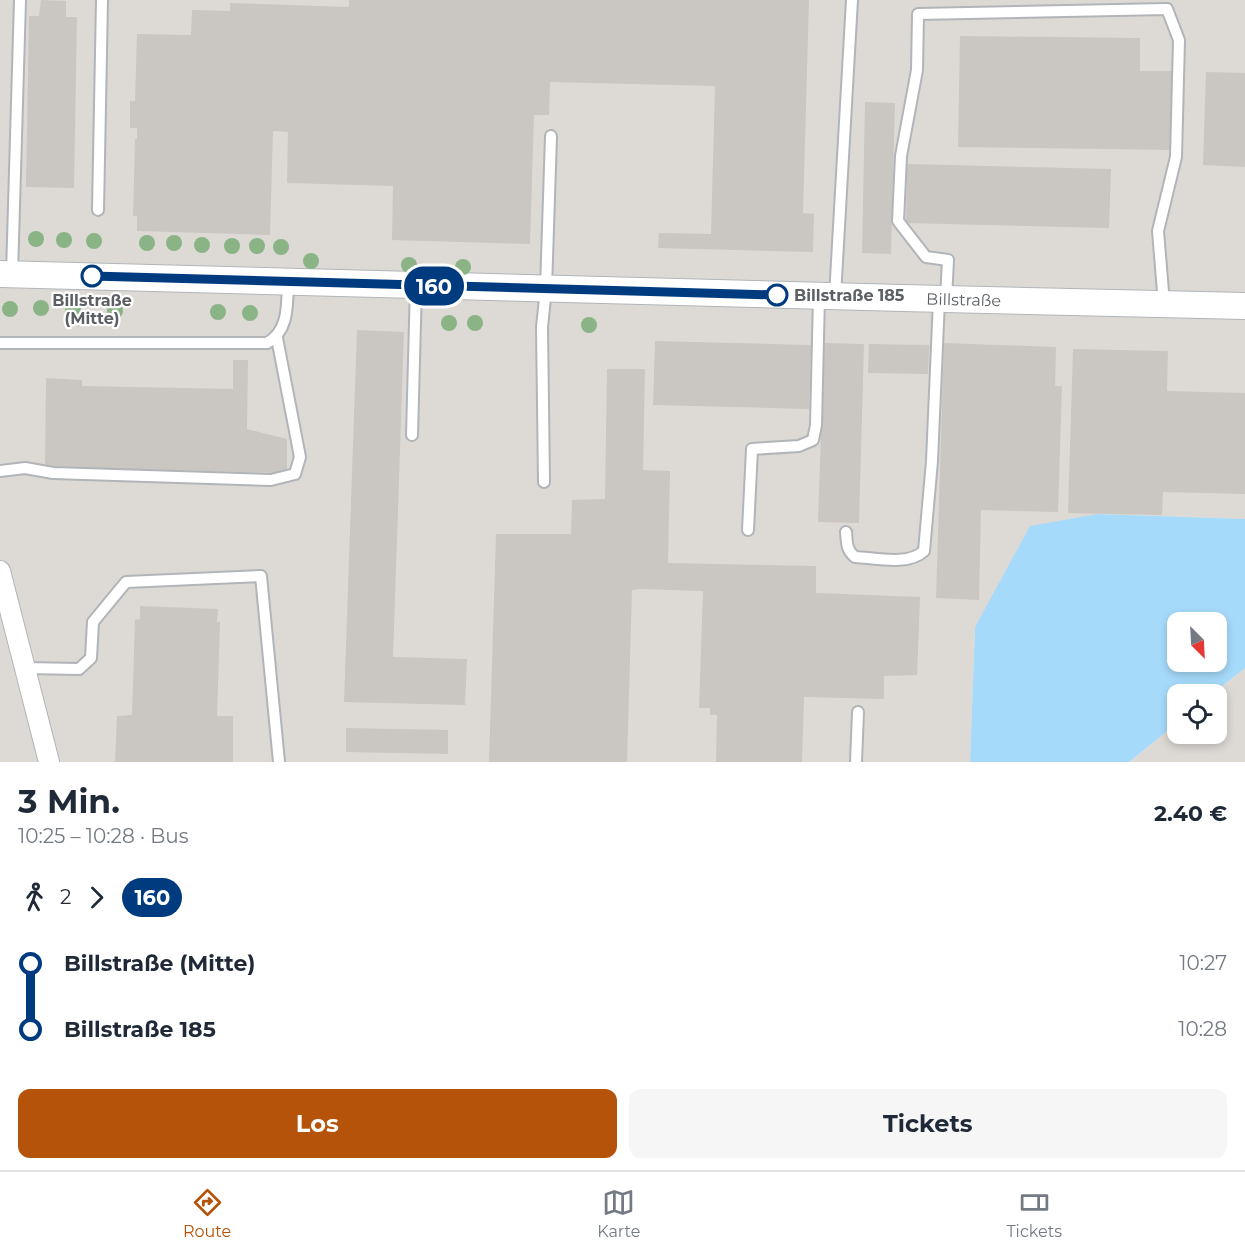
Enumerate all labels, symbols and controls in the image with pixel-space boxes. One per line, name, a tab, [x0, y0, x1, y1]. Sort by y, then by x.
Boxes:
marker: Billstraße (Mitte)	[81, 265, 103, 287]
line badge: 160	[400, 266, 468, 306]
text: 160	[416, 274, 452, 299]
marker: Billstraße 185	[766, 284, 788, 306]
place label: Billstraße 185	[794, 286, 905, 305]
street label: Billstraße	[926, 290, 1001, 310]
place label: Billstraße (Mitte)	[52, 291, 132, 328]
north arrow	[1167, 612, 1227, 672]
map controls	[1167, 612, 1227, 744]
button: locate	[1167, 684, 1227, 744]
text: 3 Min.	[18, 781, 120, 821]
text: 2.40 €	[1154, 800, 1227, 827]
text: 10:25 – 10:28 · Bus	[18, 824, 188, 848]
icon: walk	[18, 881, 51, 914]
icon: forward	[80, 881, 113, 914]
text: 2	[60, 885, 71, 909]
text: 160	[134, 885, 170, 910]
text: Billstraße (Mitte)	[64, 950, 255, 977]
text: 10:27	[1179, 951, 1227, 975]
text: Billstraße 185	[64, 1016, 216, 1043]
text: 10:28	[1178, 1017, 1227, 1041]
button: Los	[18, 1089, 617, 1158]
button: Tickets	[629, 1089, 1227, 1158]
tab: Route	[183, 1186, 231, 1241]
tab: Karte	[597, 1186, 640, 1241]
tab: Tickets	[1006, 1186, 1062, 1241]

